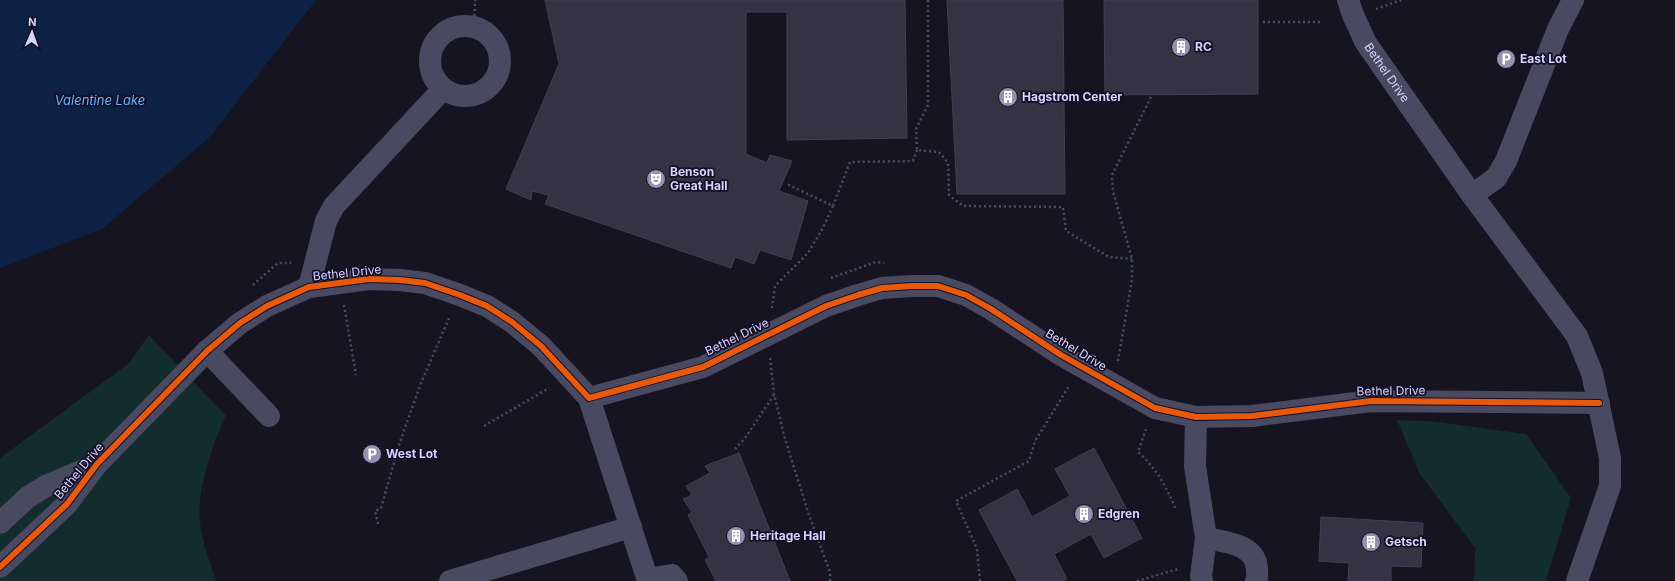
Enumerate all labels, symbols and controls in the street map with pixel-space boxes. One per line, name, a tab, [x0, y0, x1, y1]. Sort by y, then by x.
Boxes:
north arrow	[12, 12, 52, 52]
text: N	[28, 15, 37, 29]
building icon: RC	[1170, 36, 1192, 58]
place label: RC	[1195, 39, 1212, 54]
street label: Bethel Drive	[1361, 40, 1413, 105]
parking icon: East Lot	[1495, 48, 1517, 70]
place label: East Lot	[1520, 51, 1567, 66]
building icon: Hagstrom Center	[997, 86, 1019, 108]
place label: Hagstrom Center	[1022, 89, 1122, 104]
water label: Valentine Lake	[55, 92, 145, 108]
place label: Benson Great Hall	[670, 164, 728, 193]
theatre icon: Benson Great Hall	[645, 168, 667, 190]
street label: Bethel Drive	[312, 261, 382, 284]
street label: Bethel Drive	[703, 315, 771, 358]
street label: Bethel Drive	[1043, 325, 1110, 374]
street label: Bethel Drive	[1356, 382, 1426, 399]
street label: Bethel Drive	[51, 439, 107, 502]
parking icon: West Lot	[361, 443, 383, 465]
place label: West Lot	[386, 446, 438, 461]
building icon: Edgren	[1073, 503, 1095, 525]
place label: Edgren	[1098, 506, 1140, 521]
building icon: Heritage Hall	[725, 525, 747, 547]
place label: Heritage Hall	[750, 528, 826, 543]
building icon: Getsch	[1360, 531, 1382, 553]
place label: Getsch	[1385, 534, 1427, 549]

